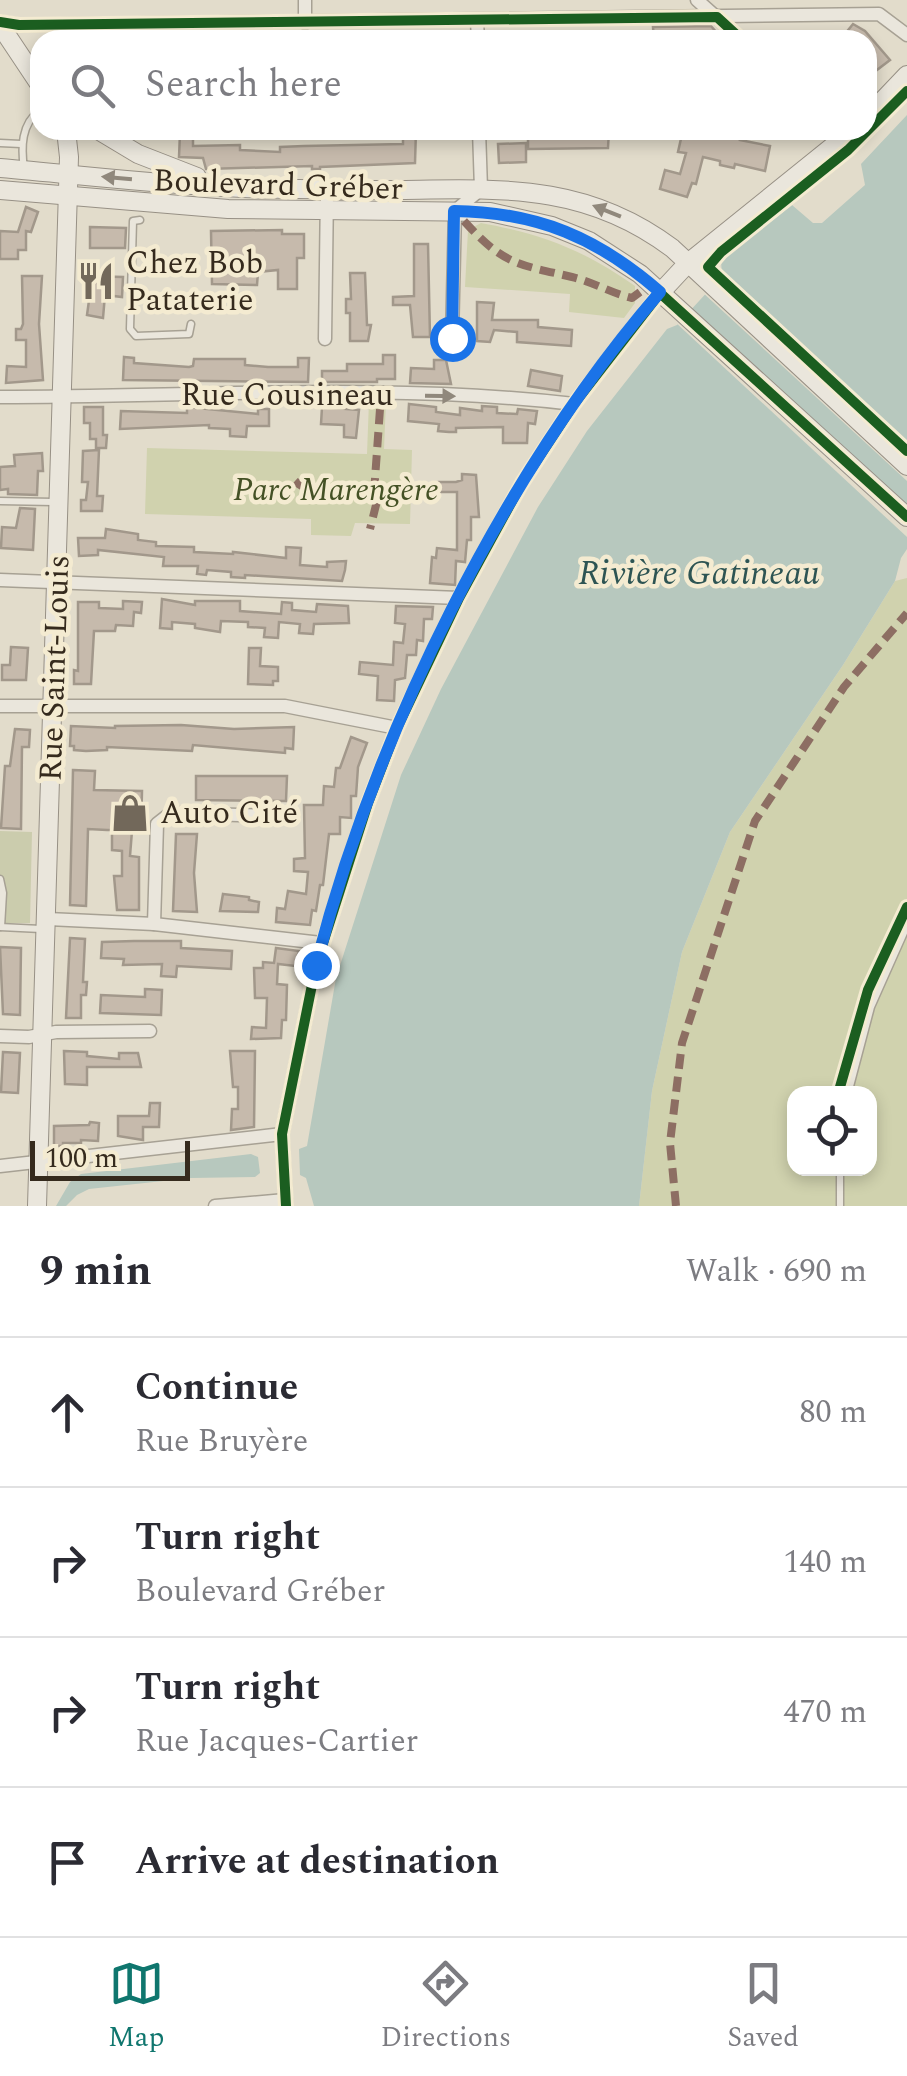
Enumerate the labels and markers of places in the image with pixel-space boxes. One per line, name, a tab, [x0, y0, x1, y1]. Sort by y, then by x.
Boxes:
place label: Chez Bob Pataterie	[126, 239, 263, 325]
restaurant icon: Chez Bob Pataterie	[75, 260, 117, 302]
place label: Auto Cité	[160, 789, 298, 838]
shop icon: Auto Cité	[109, 792, 151, 834]

